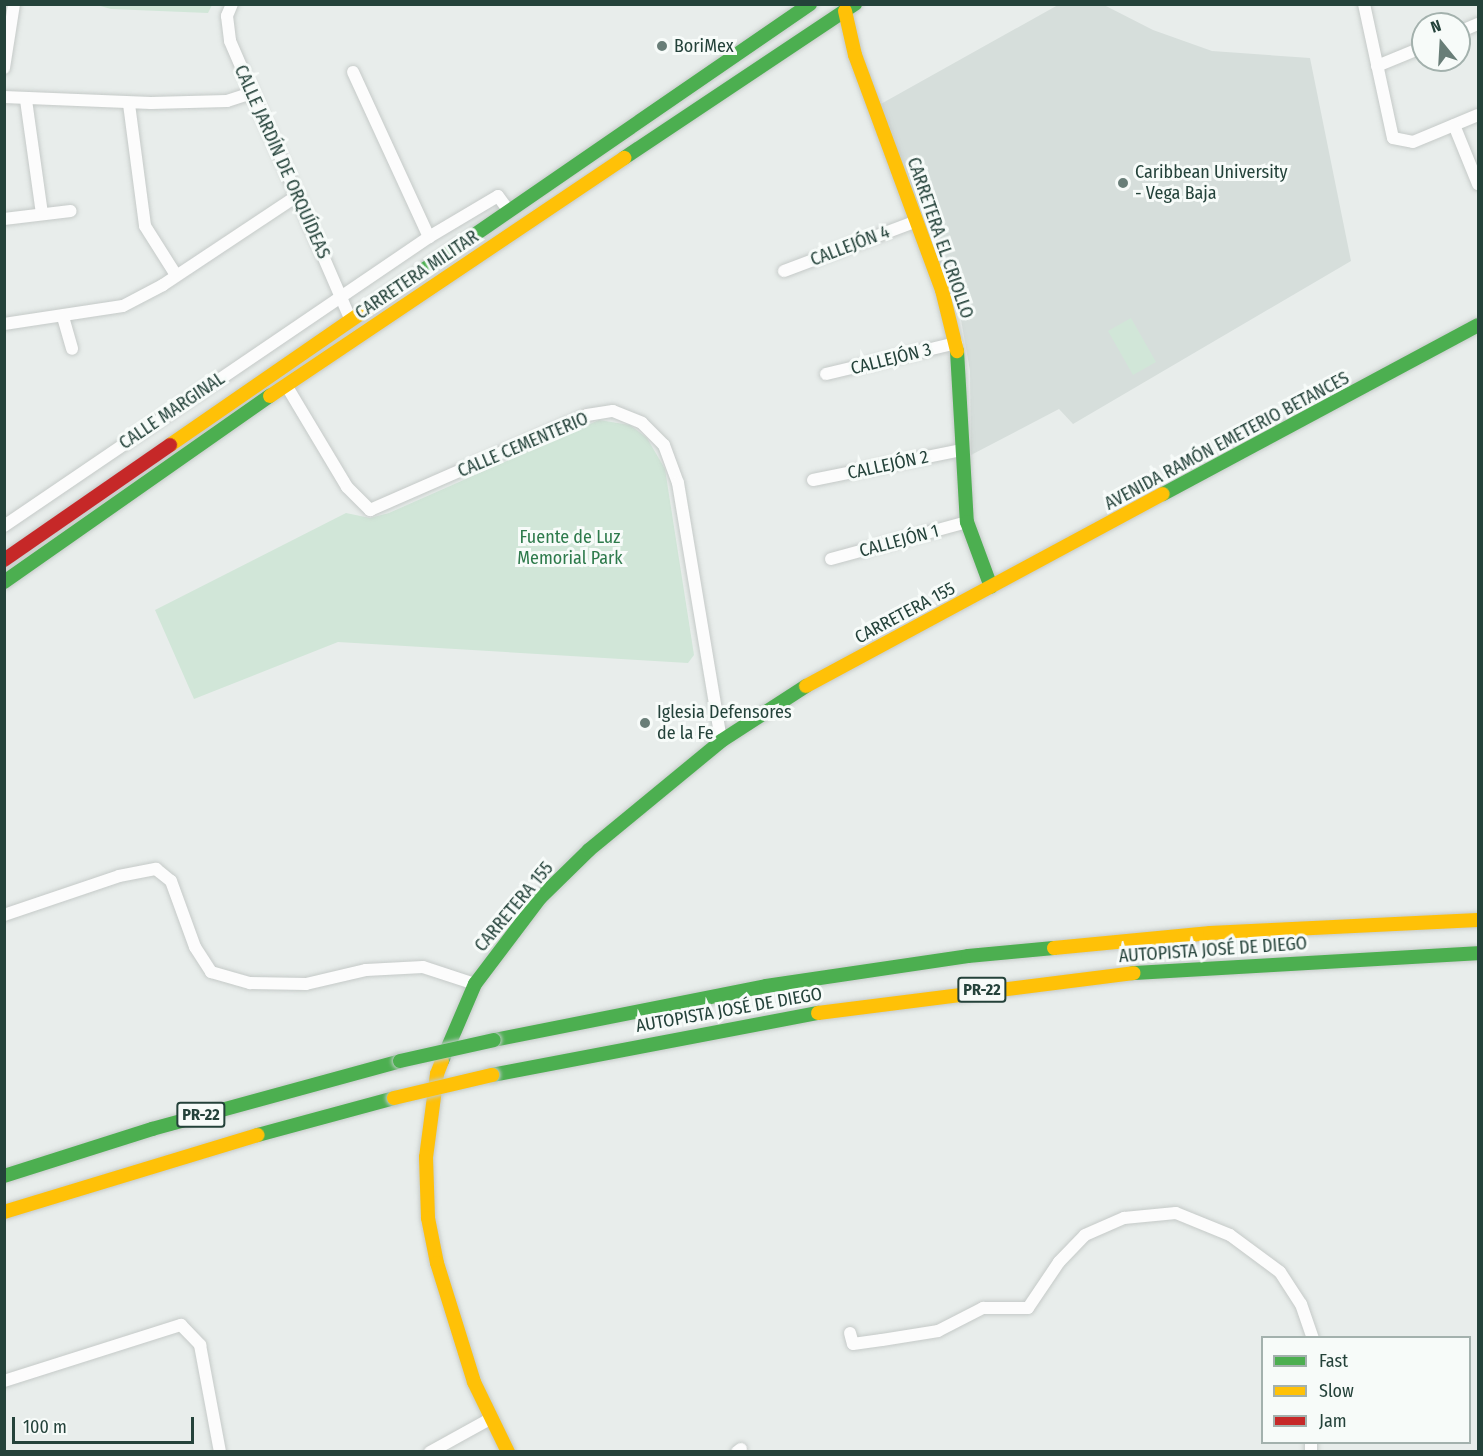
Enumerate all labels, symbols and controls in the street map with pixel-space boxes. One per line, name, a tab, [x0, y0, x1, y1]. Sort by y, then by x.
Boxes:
north arrow	[1411, 12, 1471, 72]
text: N	[1428, 16, 1443, 37]
place label: BoriMex	[674, 35, 734, 57]
marker: BoriMex	[655, 39, 669, 53]
street label: CALLE JARDÍN DE ORQUÍDEAS	[229, 62, 335, 262]
street label: CARRETERA EL CRIOLLO	[902, 155, 978, 321]
place label: Caribbean University - Vega Baja	[1135, 162, 1288, 204]
marker: Caribbean University - Vega Baja	[1116, 176, 1130, 190]
street label: CALLEJÓN 4	[807, 221, 893, 271]
street label: CARRETERA MILITAR	[351, 226, 483, 324]
street label: CALLEJÓN 3	[848, 339, 934, 379]
street label: AVENIDA RAMÓN EMETERIO BETANCES	[1101, 367, 1353, 515]
street label: CALLE MARGINAL	[115, 368, 229, 454]
street label: CALLE CEMENTERIO	[455, 408, 591, 482]
street label: CALLEJÓN 2	[846, 446, 930, 484]
street label: CALLEJÓN 1	[857, 520, 941, 562]
park label: Fuente de Luz Memorial Park	[517, 527, 623, 570]
street label: CARRETERA 155	[851, 578, 959, 648]
place label: Iglesia Defensores de la Fe	[657, 702, 792, 744]
marker: Iglesia Defensores de la Fe	[638, 716, 652, 730]
street label: CARRETERA 155	[470, 858, 558, 956]
street label: AUTOPISTA JOSÉ DE DIEGO	[1118, 933, 1308, 967]
road number: PR-22	[956, 977, 1008, 1003]
street label: AUTOPISTA JOSÉ DE DIEGO	[634, 983, 824, 1037]
road number: PR-22	[176, 1102, 226, 1128]
legend	[1261, 1336, 1471, 1444]
text: Fast	[1319, 1350, 1348, 1372]
text: Slow	[1319, 1380, 1354, 1402]
scale bar	[15, 1405, 196, 1443]
text: Jam	[1319, 1410, 1347, 1432]
text: 100 m	[23, 1416, 67, 1438]

